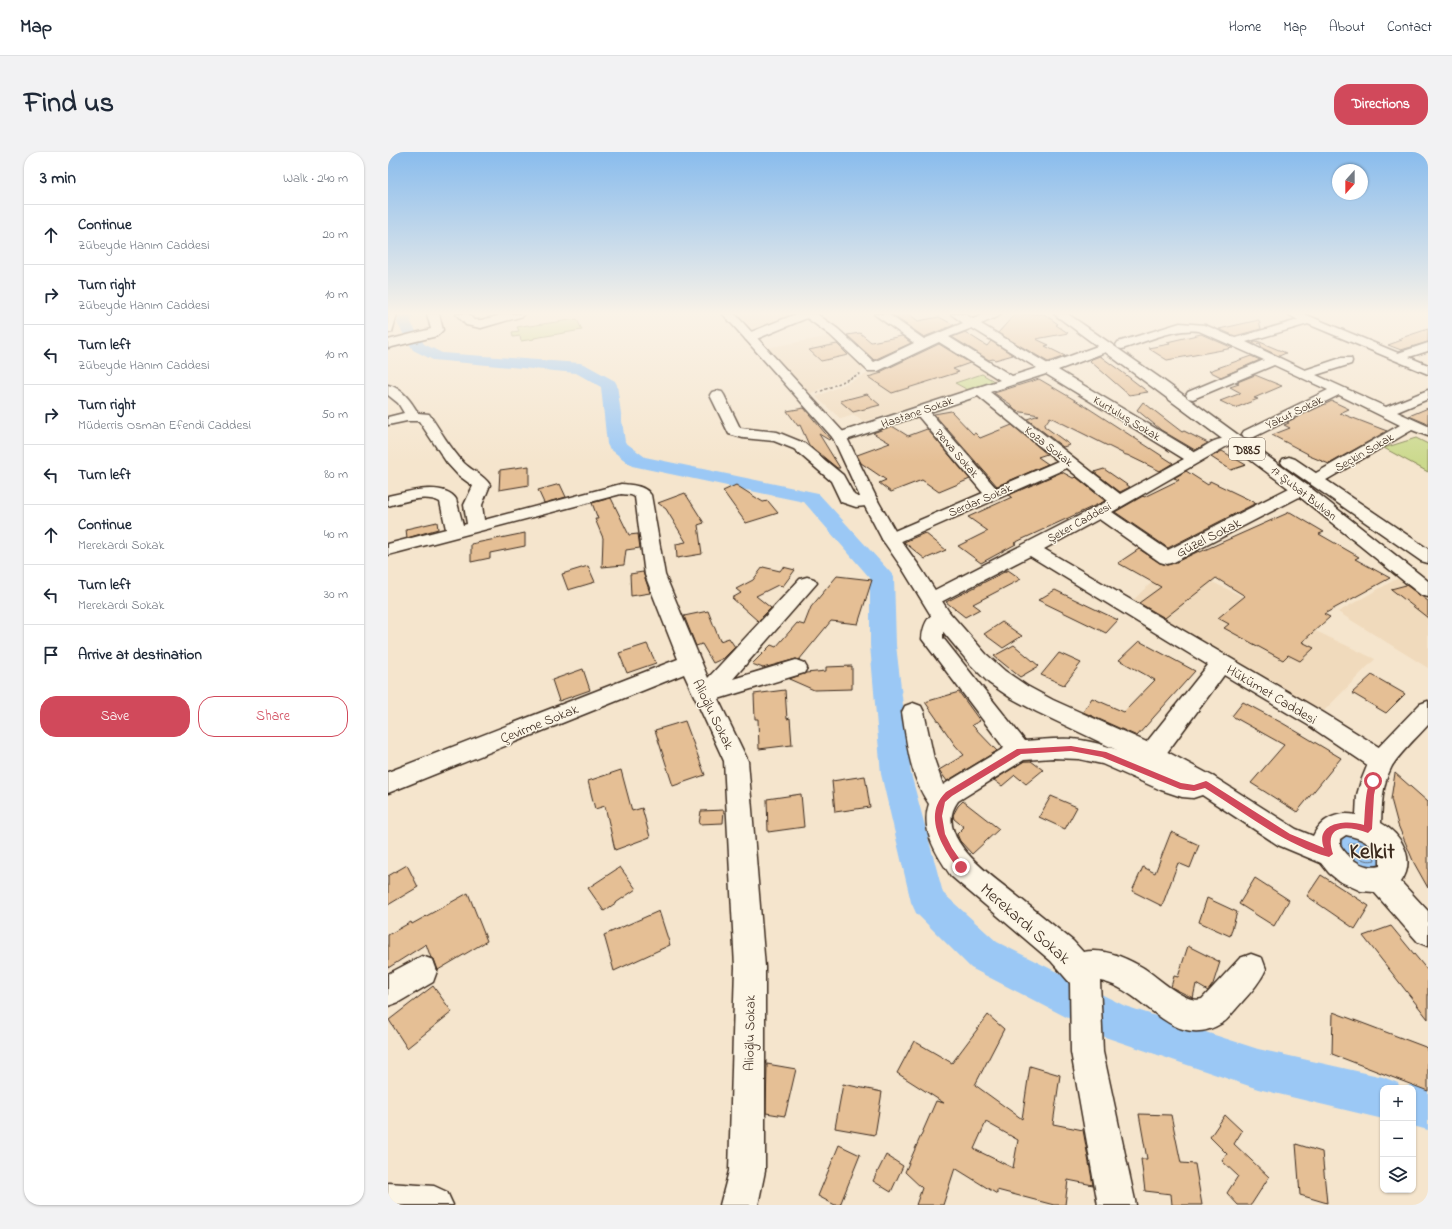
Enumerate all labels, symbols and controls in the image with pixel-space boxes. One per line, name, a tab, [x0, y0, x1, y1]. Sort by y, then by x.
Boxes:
text: Map	[20, 14, 52, 41]
text: Home	[1229, 17, 1261, 38]
text: Map	[1283, 17, 1307, 38]
text: About	[1329, 17, 1365, 38]
text: Contact	[1387, 17, 1432, 38]
text: Find us	[24, 84, 114, 125]
button: Directions	[1334, 84, 1428, 125]
north arrow	[1332, 164, 1368, 200]
text: 3 min	[40, 166, 76, 191]
text: Walk · 240 m	[283, 169, 348, 188]
text: Continue	[78, 214, 132, 236]
icon: ahead	[40, 224, 62, 246]
text: 20 m	[323, 225, 348, 244]
text: Zübeyde Hanım Caddesi	[78, 236, 210, 255]
text: Turn right	[78, 274, 136, 296]
icon: right	[40, 284, 62, 306]
text: 10 m	[325, 285, 348, 304]
text: Zübeyde Hanım Caddesi	[78, 296, 210, 315]
text: Turn left	[78, 334, 131, 356]
icon: left	[40, 344, 62, 366]
text: 10 m	[325, 345, 348, 364]
text: Zübeyde Hanım Caddesi	[78, 356, 210, 375]
street label: Yakut Sokak	[1263, 391, 1327, 435]
street label: Hastane Sokak	[879, 392, 956, 434]
street label: Kurtuluş Sokak	[1089, 392, 1164, 446]
text: Turn right	[78, 394, 136, 416]
icon: right	[40, 404, 62, 426]
text: 50 m	[322, 405, 348, 424]
text: Müderris Osman Efendi Caddesi	[78, 416, 251, 435]
street label: Koza Sokak	[1020, 422, 1077, 472]
street label: Perva Sokak	[930, 425, 983, 483]
street label: Seçkin Sokak	[1332, 428, 1398, 477]
road number: D885	[1229, 438, 1265, 460]
street label: 17 Şubat Bulvarı	[1266, 462, 1340, 526]
icon: left	[40, 464, 62, 486]
text: Turn left	[78, 464, 131, 486]
text: 80 m	[324, 465, 348, 484]
street label: Serdar Sokak	[946, 479, 1016, 522]
street label: Şeker Caddesi	[1044, 498, 1115, 548]
street label: Güzel Sokak	[1173, 513, 1246, 564]
text: Continue	[78, 514, 132, 536]
icon: ahead	[40, 524, 62, 546]
text: 40 m	[324, 525, 348, 544]
text: Merekardı Sokak	[78, 536, 164, 555]
text: Turn left	[78, 574, 131, 596]
icon: left	[40, 584, 62, 606]
text: 30 m	[324, 585, 348, 604]
text: Merekardı Sokak	[78, 596, 164, 615]
icon: arrive	[40, 644, 62, 666]
text: Arrive at destination	[78, 644, 202, 666]
street label: Hükümet Caddesi	[1222, 660, 1321, 731]
street label: Alioğlu Sokak	[686, 676, 739, 755]
button: Save	[40, 696, 190, 737]
button: Share	[198, 696, 348, 737]
street label: Çevirme Sokak	[497, 699, 583, 750]
route start	[1364, 772, 1382, 790]
district label: Kelkit	[1349, 837, 1395, 869]
route end	[952, 858, 970, 876]
street label: Merekardı Sokak	[974, 878, 1076, 971]
street label: Alioğlu Sokak	[739, 994, 763, 1071]
map controls	[1380, 1085, 1416, 1193]
button: +	[1380, 1085, 1416, 1121]
button: −	[1380, 1121, 1416, 1157]
button: layers	[1380, 1157, 1416, 1193]

